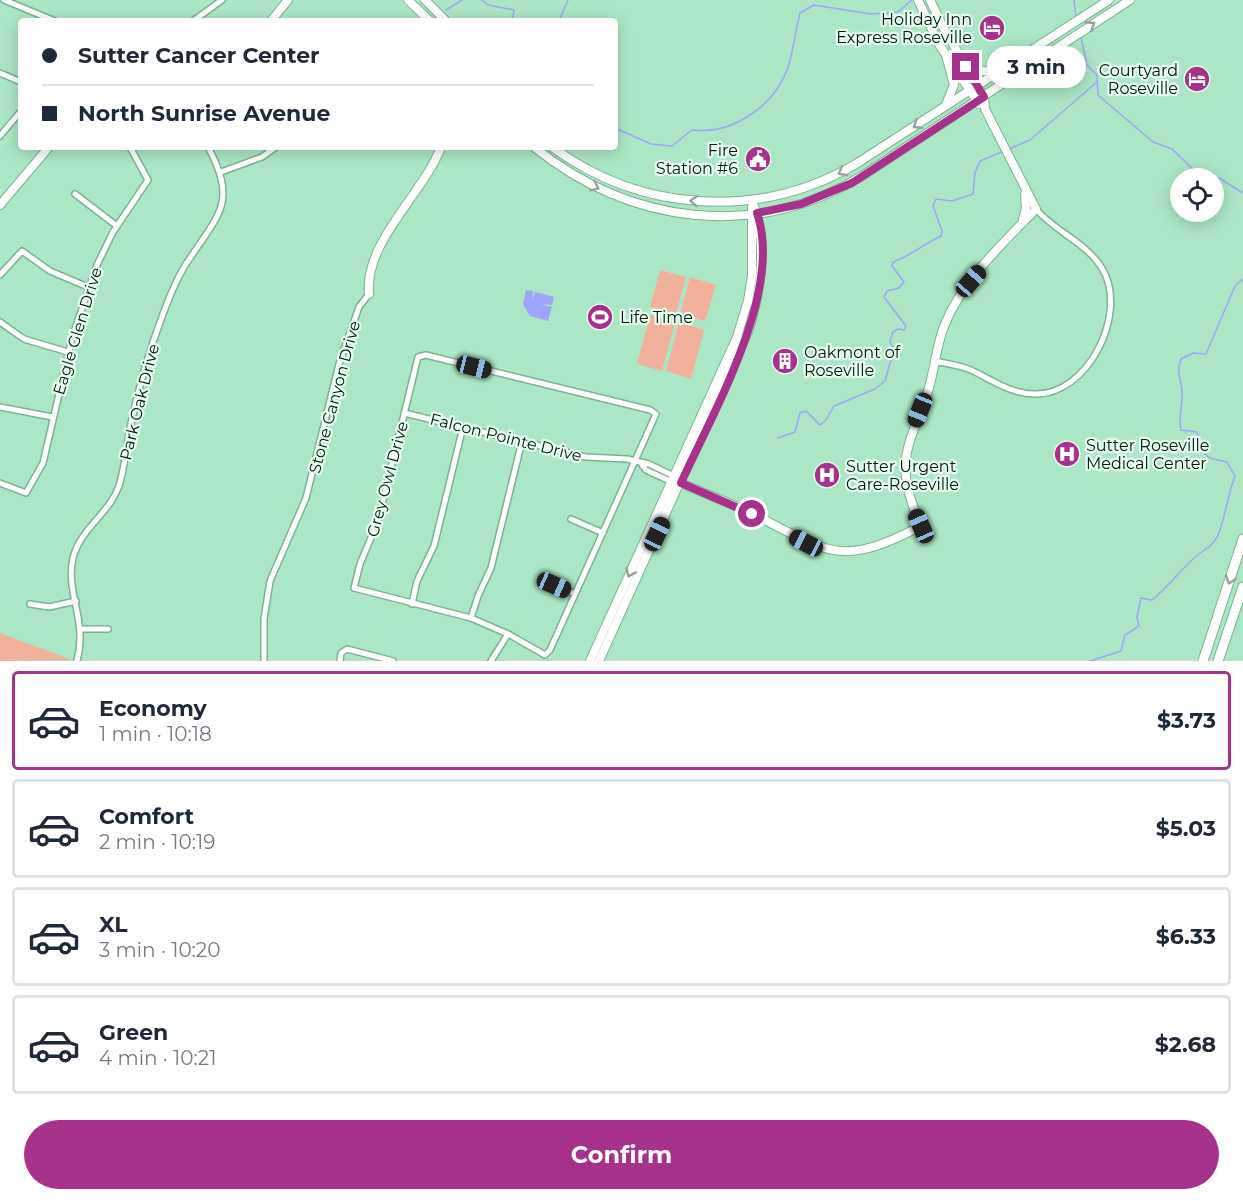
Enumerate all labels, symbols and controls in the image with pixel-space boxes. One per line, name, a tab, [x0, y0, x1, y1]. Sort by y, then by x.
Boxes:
place label: Holiday Inn Express Roseville	[836, 10, 972, 47]
hotel icon: Holiday Inn Express Roseville	[977, 13, 1007, 43]
one-way arrow	[1085, 21, 1095, 33]
text: Sutter Cancer Center	[78, 42, 320, 69]
callout: 3 min	[987, 46, 1086, 88]
route end	[952, 53, 979, 80]
text: 3 min	[1007, 55, 1066, 79]
place label: Courtyard Roseville	[1099, 61, 1178, 98]
hotel icon: Courtyard Roseville	[1182, 64, 1212, 94]
text: North Sunrise Avenue	[78, 100, 330, 127]
one-way arrow	[913, 118, 924, 129]
place label: Fire Station #6	[656, 141, 738, 178]
public building icon: Fire Station #6	[743, 144, 773, 174]
one-way arrow	[838, 165, 848, 176]
map controls	[1170, 168, 1224, 222]
button: locate	[1170, 168, 1224, 222]
one-way arrow	[589, 180, 600, 192]
one-way arrow	[689, 195, 698, 208]
car	[952, 262, 990, 300]
street label: Eagle Glen Drive	[49, 265, 106, 397]
sports icon: Life Time	[585, 302, 615, 332]
place label: Life Time	[620, 308, 693, 327]
street label: Stone Canyon Drive	[305, 319, 364, 476]
street label: Park Oak Drive	[116, 342, 163, 462]
place label: Oakmont of Roseville	[804, 343, 901, 380]
building icon: Oakmont of Roseville	[770, 346, 800, 376]
car	[454, 354, 494, 380]
car	[905, 390, 935, 430]
street label: Falcon Pointe Drive	[428, 409, 584, 466]
street label: Grey Owl Drive	[363, 419, 412, 539]
place label: Sutter Roseville Medical Center	[1086, 436, 1210, 473]
hospital icon: Sutter Roseville Medical Center	[1052, 439, 1082, 469]
place label: Sutter Urgent Care-Roseville	[846, 457, 959, 494]
hospital icon: Sutter Urgent Care-Roseville	[812, 460, 842, 490]
route start	[738, 500, 765, 527]
car	[905, 506, 937, 546]
car	[641, 514, 673, 554]
car	[786, 527, 826, 559]
one-way arrow	[625, 567, 637, 578]
car	[534, 569, 574, 601]
one-way arrow	[1224, 574, 1237, 585]
icon: car	[27, 694, 81, 748]
text: Economy	[99, 695, 207, 722]
text: $3.73	[1157, 707, 1216, 734]
text: 1 min · 10:18	[99, 722, 212, 746]
icon: car	[27, 802, 81, 856]
text: Comfort	[99, 803, 194, 830]
text: $5.03	[1156, 815, 1216, 842]
text: 2 min · 10:19	[99, 830, 215, 854]
icon: car	[27, 910, 81, 964]
text: XL	[99, 911, 128, 938]
text: $6.33	[1156, 923, 1216, 950]
text: 3 min · 10:20	[99, 938, 220, 962]
icon: car	[27, 1018, 81, 1072]
text: Green	[99, 1019, 168, 1046]
text: $2.68	[1155, 1031, 1216, 1058]
text: 4 min · 10:21	[99, 1046, 216, 1070]
button: Confirm	[24, 1120, 1219, 1189]

